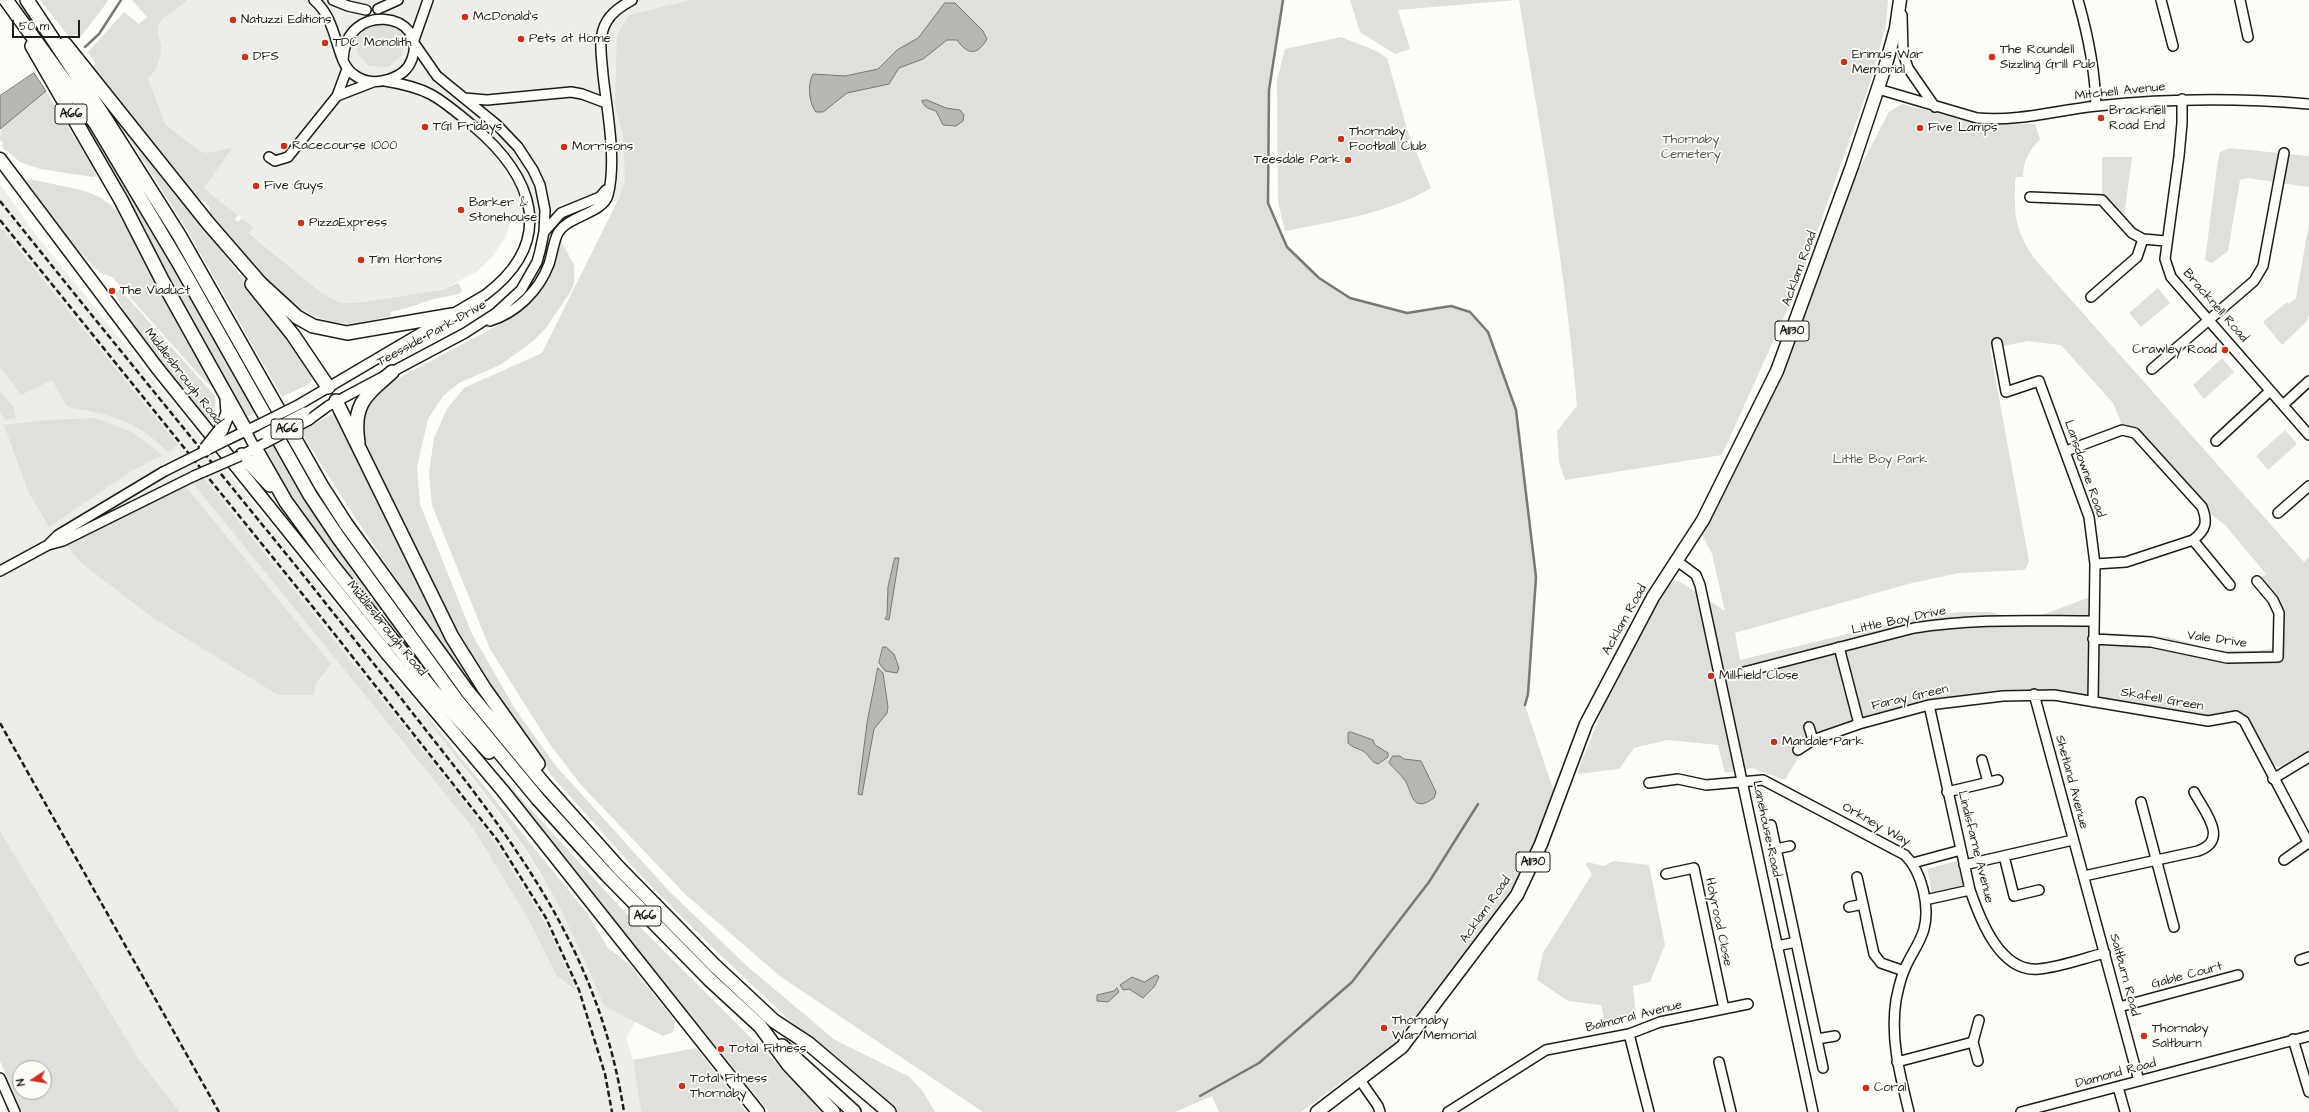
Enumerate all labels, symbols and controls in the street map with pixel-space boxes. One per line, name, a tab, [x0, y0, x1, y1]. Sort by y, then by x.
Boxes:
place label: McDonald's	[473, 9, 538, 25]
scale bar	[14, 12, 82, 38]
place label: Natuzzi Editions	[241, 12, 332, 28]
marker: McDonald's	[460, 12, 470, 22]
marker: Natuzzi Editions	[228, 15, 238, 25]
text: 50 m	[19, 18, 49, 35]
place label: Pets at Home	[529, 31, 611, 47]
marker: Pets at Home	[516, 34, 526, 44]
place label: TDC Monolith	[333, 35, 412, 51]
marker: TDC Monolith	[320, 38, 330, 48]
place label: The Roundell Sizzling Grill Pub	[2000, 42, 2095, 73]
place label: Erimus War Memorial	[1852, 47, 1923, 78]
place label: DFS	[253, 49, 279, 65]
marker: DFS	[240, 52, 250, 62]
marker: The Roundell Sizzling Grill Pub	[1987, 52, 1997, 62]
marker: Erimus War Memorial	[1839, 57, 1849, 67]
street label: Mitchell Avenue	[2074, 79, 2166, 105]
place label: Bracknell Road End	[2109, 103, 2166, 134]
road number: A66	[55, 104, 87, 124]
marker: Bracknell Road End	[2096, 113, 2106, 123]
place label: TGI Fridays	[433, 119, 502, 135]
place label: Five Lamps	[1928, 120, 1997, 136]
marker: TGI Fridays	[420, 122, 430, 132]
marker: Five Lamps	[1915, 123, 1925, 133]
place label: Thornaby Football Club	[1349, 124, 1426, 155]
park label: Thornaby Cemetery	[1661, 132, 1721, 163]
marker: Thornaby Football Club	[1336, 134, 1346, 144]
place label: Racecourse 1000	[292, 138, 397, 154]
place label: Morrisons	[572, 139, 633, 155]
marker: Racecourse 1000	[279, 141, 289, 151]
marker: Morrisons	[559, 142, 569, 152]
place label: Teesdale Park	[1254, 152, 1340, 168]
marker: Teesdale Park	[1343, 155, 1353, 165]
place label: Five Guys	[264, 178, 323, 194]
marker: Five Guys	[251, 181, 261, 191]
place label: Barker & Stonehouse	[469, 195, 537, 226]
marker: Barker & Stonehouse	[456, 205, 466, 215]
place label: PizzaExpress	[309, 215, 387, 231]
marker: PizzaExpress	[296, 218, 306, 228]
street label: Acklam Road	[1779, 230, 1821, 308]
place label: Tim Hortons	[369, 252, 442, 268]
marker: Tim Hortons	[356, 255, 366, 265]
street label: Bracknell Road	[2179, 266, 2251, 346]
place label: The Viaduct	[120, 283, 190, 299]
marker: The Viaduct	[107, 286, 117, 296]
street label: Teesside Park Drive	[375, 297, 489, 371]
road number: A1130	[1775, 321, 1809, 341]
street label: Middlesbrough Road	[140, 326, 226, 428]
place label: Crawley Road	[2132, 342, 2217, 358]
marker: Crawley Road	[2220, 345, 2230, 355]
street label: Lansdowne Road	[2060, 418, 2108, 520]
road number: A66	[271, 419, 303, 439]
park label: Little Boy Park	[1833, 452, 1927, 468]
street label: Middlesbrough Road	[343, 578, 429, 680]
street label: Acklam Road	[1599, 582, 1651, 658]
street label: Little Boy Drive	[1850, 603, 1948, 639]
street label: Vale Drive	[2186, 628, 2248, 652]
place label: Millfield Close	[1719, 668, 1799, 684]
marker: Millfield Close	[1706, 671, 1716, 681]
street label: Faray Green	[1870, 682, 1950, 714]
street label: Skafell Green	[2119, 685, 2205, 715]
street label: Shetland Avenue	[2051, 733, 2091, 831]
place label: Mandale Park	[1782, 734, 1863, 750]
marker: Mandale Park	[1769, 737, 1779, 747]
street label: Lanehouse Road	[1748, 779, 1784, 879]
street label: Lindisfarne Avenue	[1954, 789, 1996, 905]
street label: Orkney Way	[1839, 800, 1913, 850]
road number: A1130	[1516, 852, 1550, 872]
street label: Acklam Road	[1457, 873, 1515, 947]
street label: Holyrood Close	[1701, 876, 1735, 968]
road number: A66	[629, 906, 661, 926]
street label: Saltburn Road	[2105, 932, 2143, 1018]
street label: Gable Court	[2150, 959, 2224, 993]
street label: Balmoral Avenue	[1584, 998, 1684, 1036]
place label: Thornaby War Memorial	[1392, 1013, 1476, 1044]
place label: Thornaby Saltburn	[2152, 1021, 2209, 1052]
marker: Thornaby War Memorial	[1379, 1023, 1389, 1033]
marker: Thornaby Saltburn	[2139, 1031, 2149, 1041]
place label: Total Fitness	[729, 1041, 806, 1057]
marker: Total Fitness	[716, 1044, 726, 1054]
street label: Diamond Road	[2074, 1056, 2158, 1092]
north arrow	[12, 1060, 52, 1100]
place label: Total Fitness Thornaby	[690, 1071, 767, 1102]
text: N	[13, 1077, 29, 1087]
place label: Coral	[1874, 1080, 1906, 1096]
marker: Total Fitness Thornaby	[677, 1081, 687, 1091]
marker: Coral	[1861, 1083, 1871, 1093]

